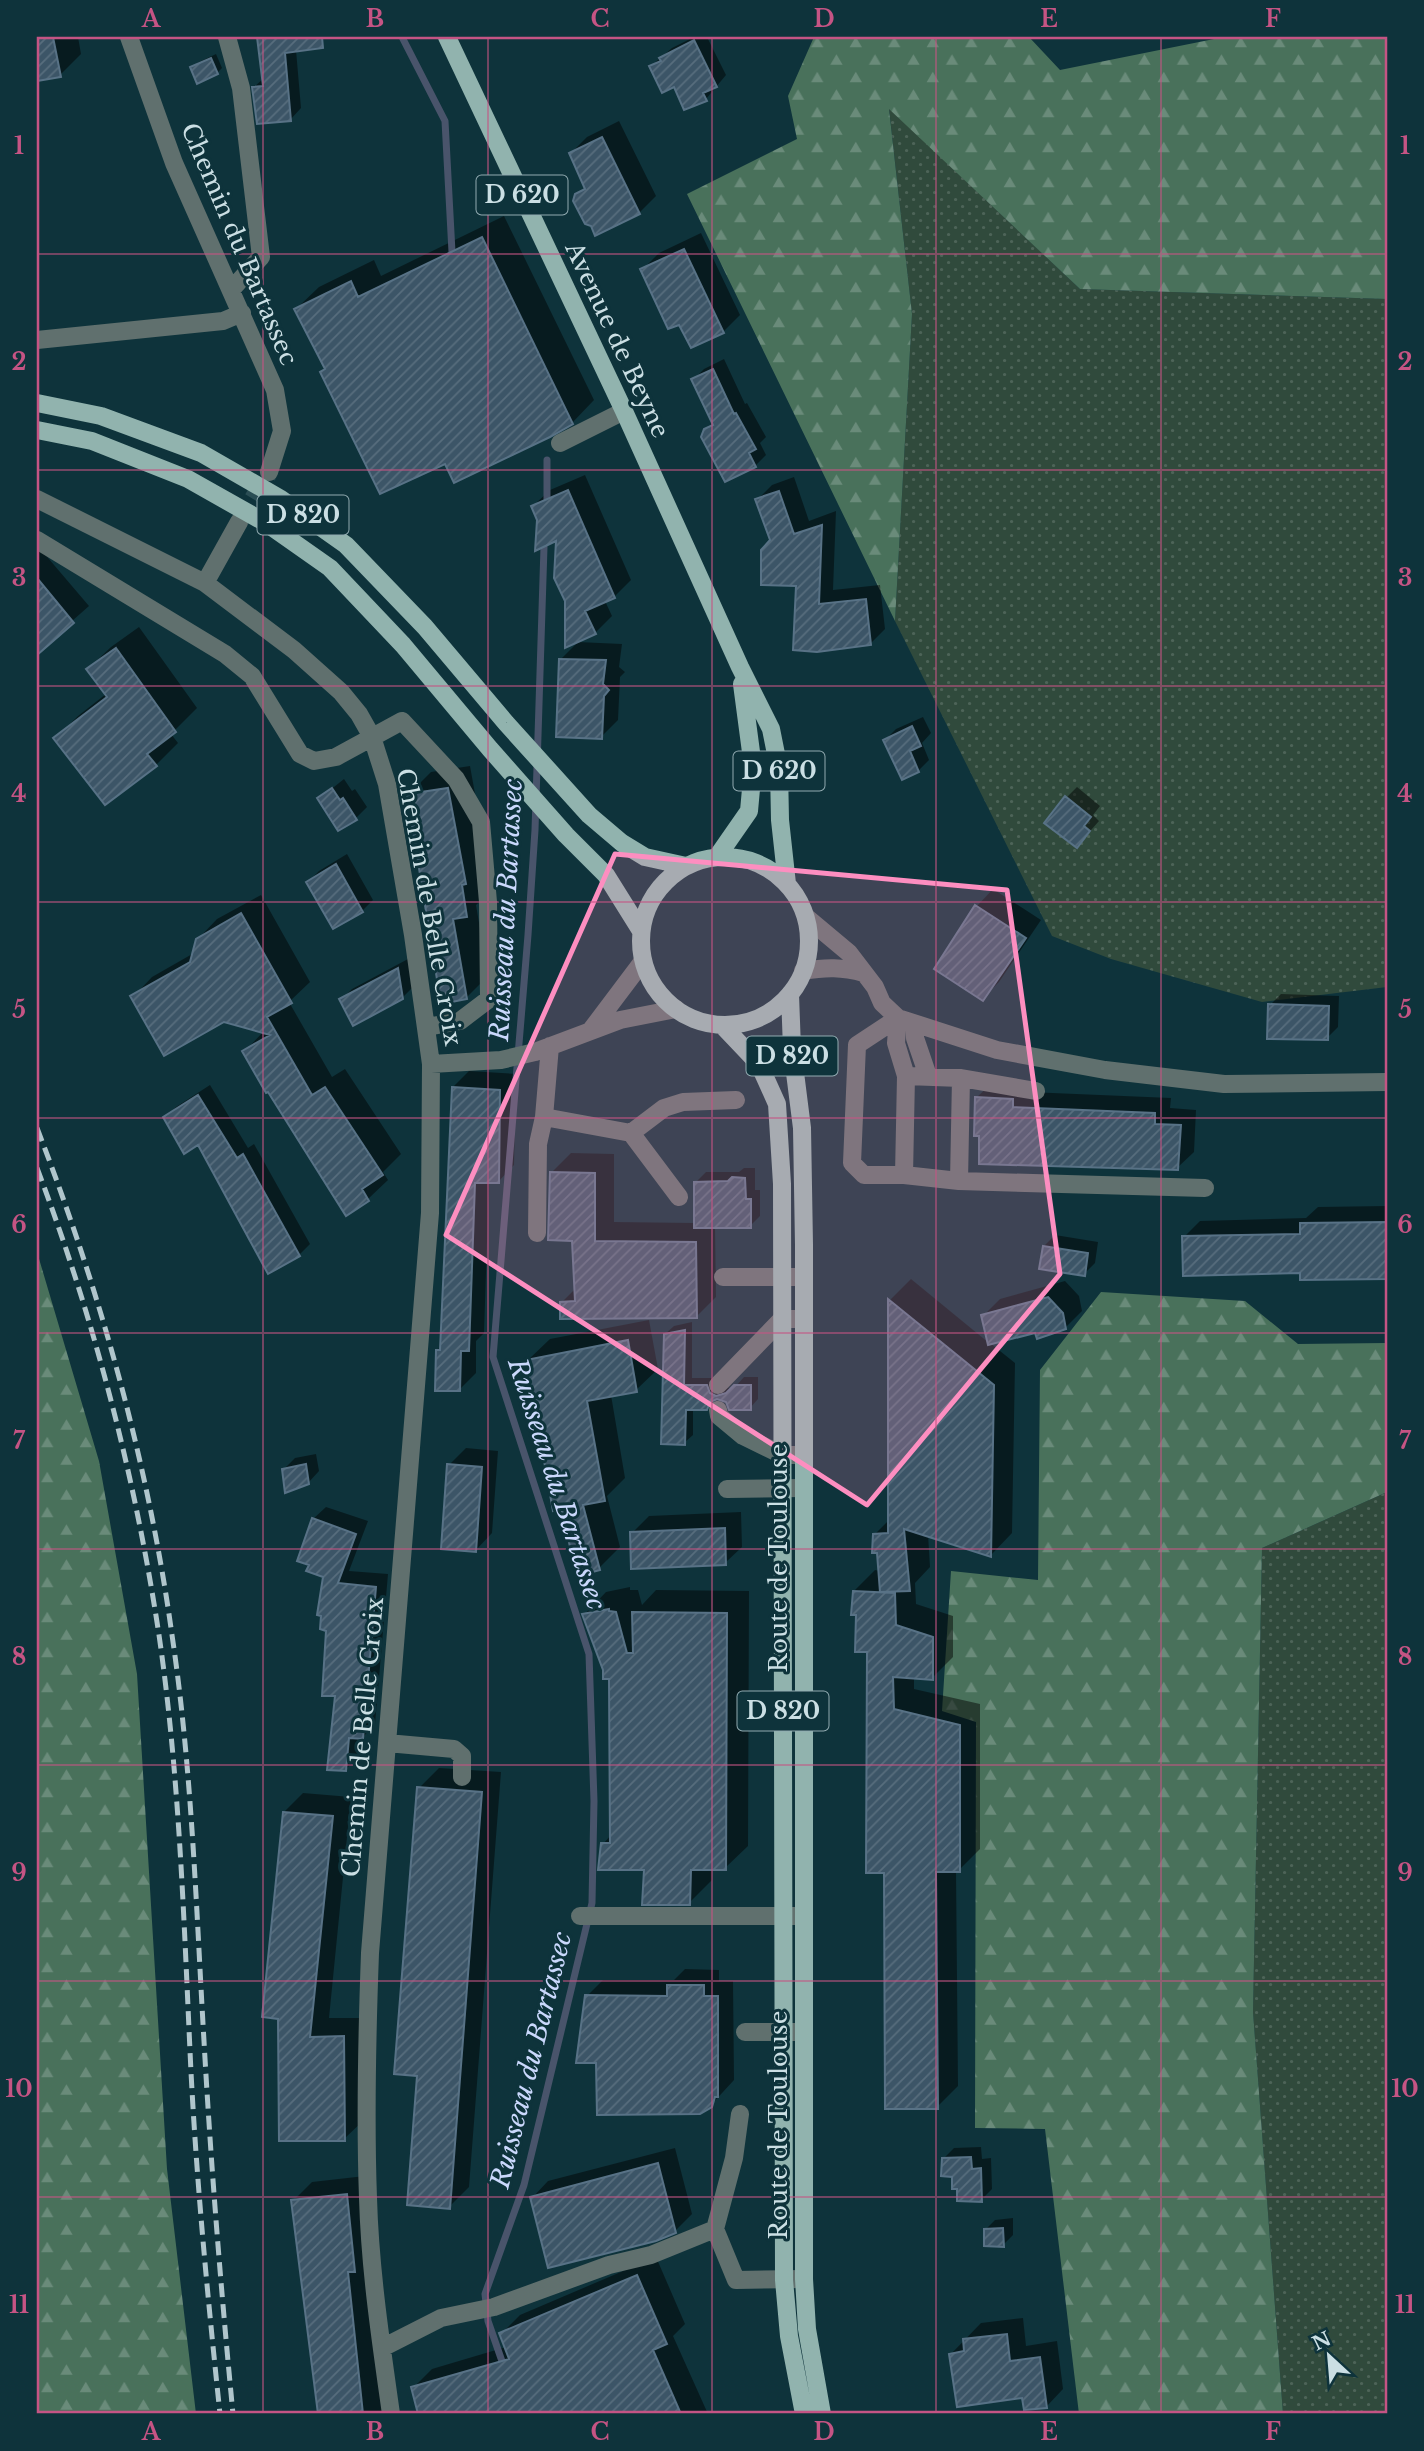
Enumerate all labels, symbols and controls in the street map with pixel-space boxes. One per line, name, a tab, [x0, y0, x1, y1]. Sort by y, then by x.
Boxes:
text: A	[141, 5, 162, 33]
text: B	[366, 5, 384, 33]
text: C	[591, 5, 609, 33]
text: D	[813, 5, 835, 33]
text: E	[1040, 5, 1058, 33]
text: F	[1265, 5, 1281, 33]
street label: Chemin du Bartassec	[175, 118, 304, 369]
text: 1	[14, 132, 24, 160]
text: 1	[1400, 132, 1410, 160]
road number: D 620	[476, 176, 568, 214]
street label: Avenue de Beyne	[559, 236, 676, 442]
text: 2	[12, 348, 26, 376]
text: 2	[1398, 348, 1412, 376]
road number: D 820	[258, 495, 348, 534]
text: 3	[12, 564, 26, 592]
text: 3	[1398, 564, 1412, 592]
road number: D 620	[734, 751, 824, 790]
street label: Chemin de Belle Croix	[391, 766, 468, 1048]
water label: Ruisseau du Bartassec	[483, 777, 529, 1043]
text: 4	[11, 780, 27, 808]
text: 4	[1397, 780, 1413, 808]
text: 5	[12, 996, 26, 1024]
text: 5	[1398, 996, 1412, 1024]
road number: D 820	[746, 1036, 838, 1076]
text: 6	[11, 1211, 27, 1239]
text: 6	[1397, 1211, 1413, 1239]
water label: Ruisseau du Bartassec	[501, 1353, 613, 1614]
text: 7	[13, 1427, 26, 1455]
text: 7	[1399, 1427, 1412, 1455]
street label: Route de Toulouse	[764, 1444, 793, 1672]
street label: Chemin de Belle Croix	[336, 1595, 389, 1878]
text: 8	[12, 1643, 26, 1671]
text: 8	[1398, 1643, 1412, 1671]
road number: D 820	[738, 1692, 828, 1730]
text: 9	[11, 1859, 27, 1887]
text: 9	[1397, 1859, 1413, 1887]
water label: Ruisseau du Bartassec	[483, 1928, 578, 2192]
street label: Route de Toulouse	[764, 2011, 793, 2239]
text: 10	[5, 2075, 33, 2103]
text: 10	[1391, 2075, 1419, 2103]
text: 11	[9, 2291, 29, 2319]
text: 11	[1395, 2291, 1415, 2319]
north arrow	[1294, 2322, 1364, 2392]
text: N	[1309, 2327, 1335, 2355]
text: A	[141, 2418, 162, 2446]
text: B	[366, 2418, 384, 2446]
text: C	[591, 2418, 609, 2446]
text: D	[813, 2418, 835, 2446]
text: E	[1040, 2418, 1058, 2446]
text: F	[1265, 2418, 1281, 2446]

